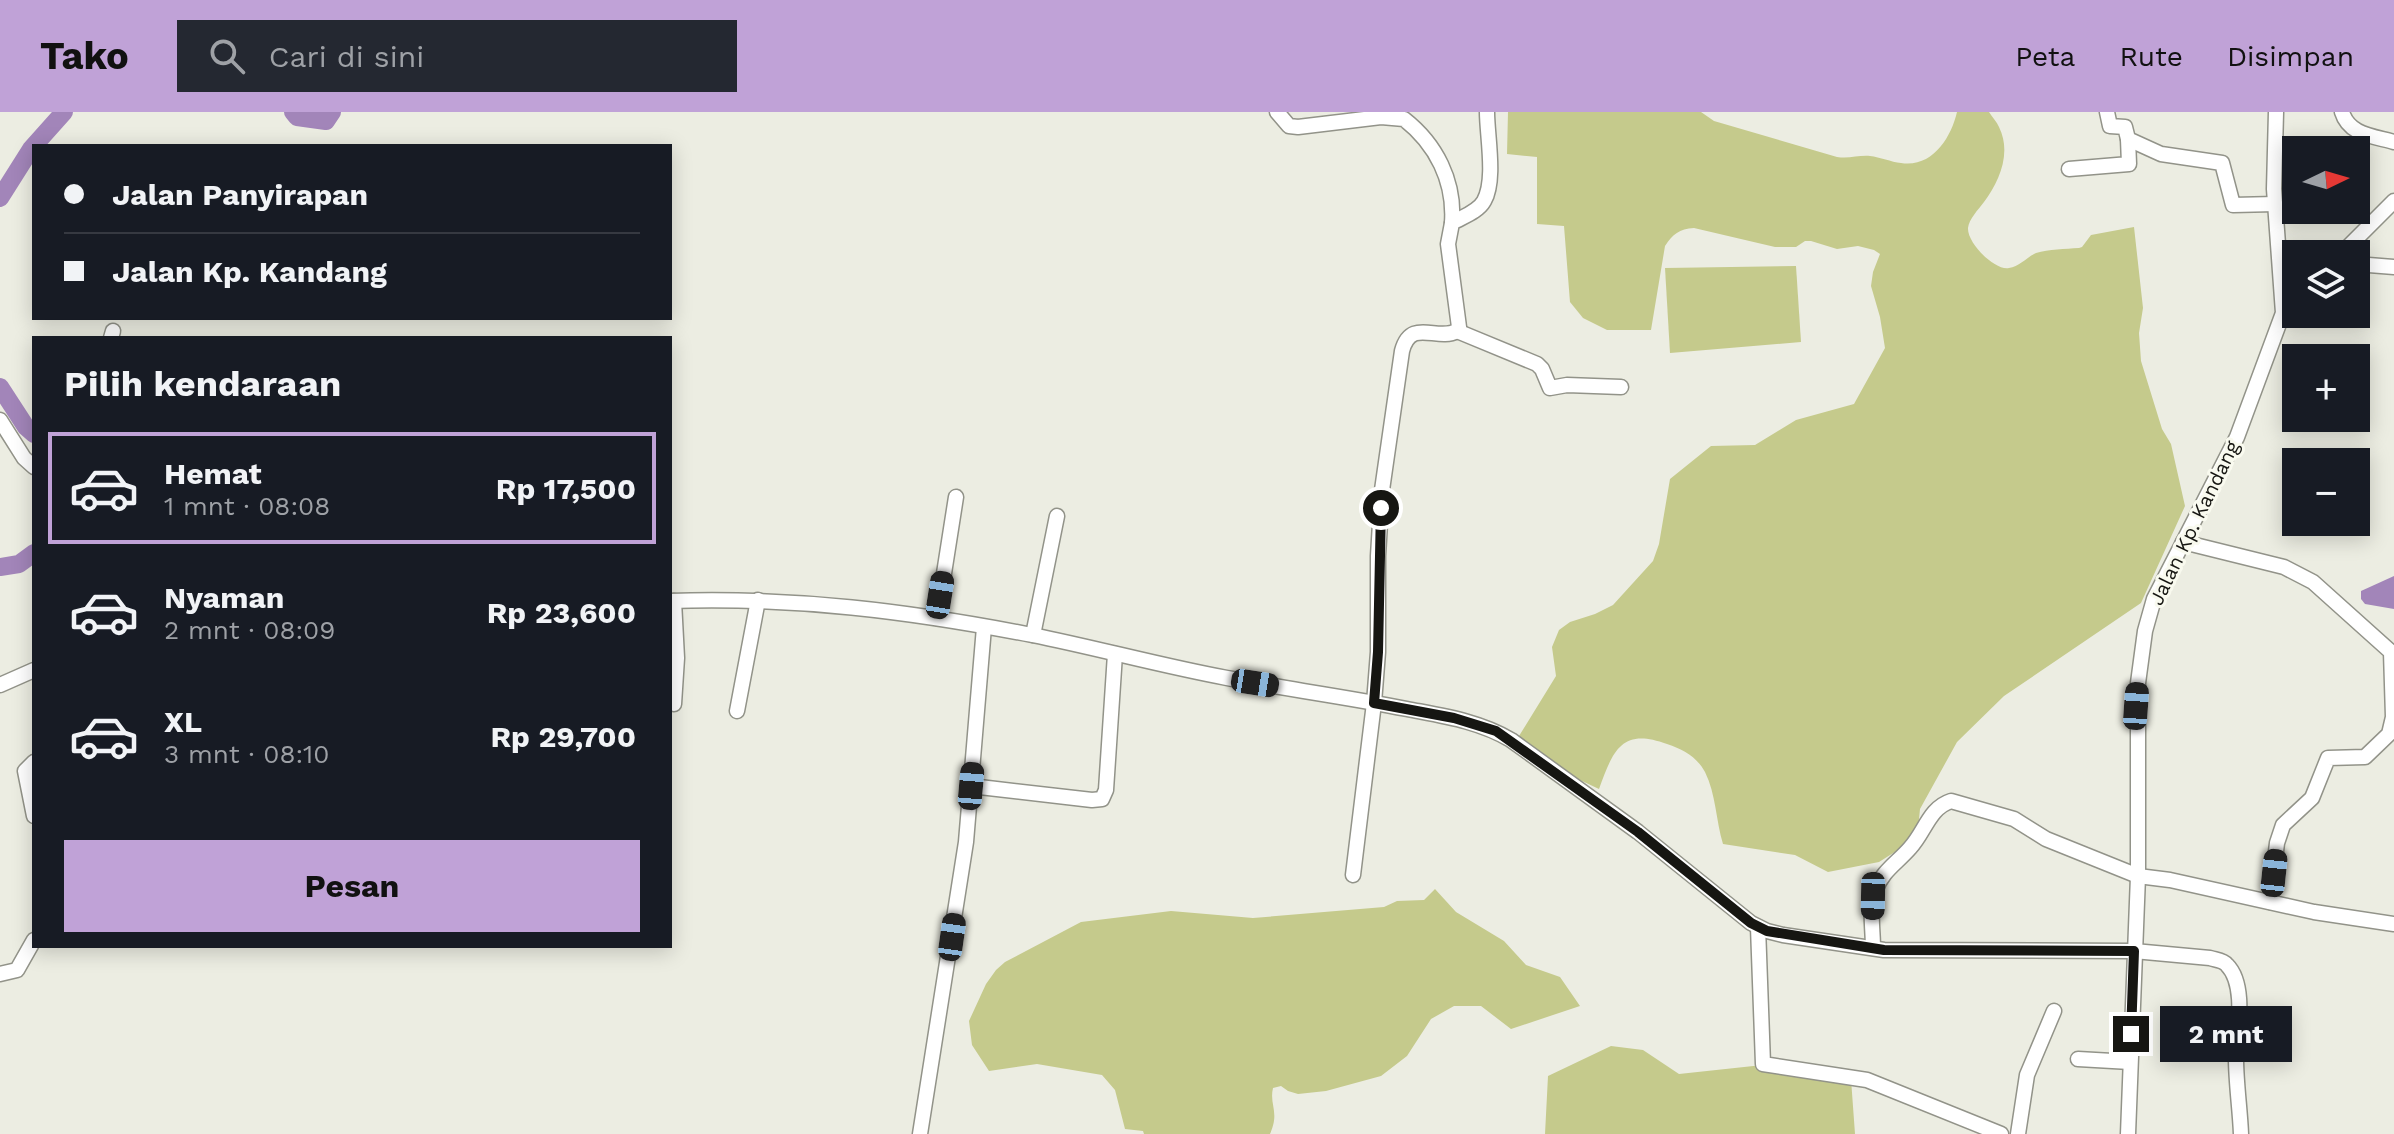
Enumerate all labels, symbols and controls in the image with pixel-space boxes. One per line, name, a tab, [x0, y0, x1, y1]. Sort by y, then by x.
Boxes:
search box	[177, 20, 737, 92]
text: Tako	[40, 34, 129, 78]
icon: search	[205, 34, 249, 78]
text: Cari di sini	[269, 39, 424, 74]
text: Peta	[2015, 40, 2075, 73]
text: Rute	[2119, 40, 2183, 73]
text: Disimpan	[2227, 40, 2354, 73]
north arrow	[2282, 136, 2370, 224]
map controls	[2282, 136, 2370, 536]
text: Jalan Panyirapan	[112, 177, 368, 212]
button: layers	[2282, 240, 2370, 328]
text: Jalan Kp. Kandang	[112, 254, 387, 289]
button: +	[2282, 344, 2370, 432]
text: Pilih kendaraan	[64, 363, 341, 405]
street label: Jalan Kp. Kandang	[2144, 437, 2244, 609]
button: −	[2282, 448, 2370, 536]
icon: car	[68, 452, 140, 524]
text: Hemat	[164, 456, 262, 491]
text: Rp 17,500	[496, 471, 636, 506]
route start	[1363, 490, 1399, 526]
text: 1 mnt · 08:08	[164, 491, 330, 521]
car	[924, 569, 956, 621]
icon: car	[68, 576, 140, 648]
text: Nyaman	[164, 580, 284, 615]
text: Rp 23,600	[487, 595, 636, 630]
text: 2 mnt · 08:09	[164, 615, 335, 645]
car	[1229, 667, 1281, 699]
car	[2122, 681, 2150, 731]
icon: car	[68, 700, 140, 772]
text: XL	[164, 704, 202, 739]
text: Rp 29,700	[490, 719, 636, 754]
text: 3 mnt · 08:10	[164, 739, 329, 769]
car	[957, 761, 985, 811]
button: Pesan	[64, 840, 640, 932]
car	[2260, 848, 2288, 898]
car	[1861, 872, 1885, 920]
car	[937, 912, 967, 962]
callout: 2 mnt	[2159, 1006, 2291, 1062]
route end	[2113, 1016, 2149, 1052]
text: 2 mnt	[2189, 1019, 2263, 1049]

